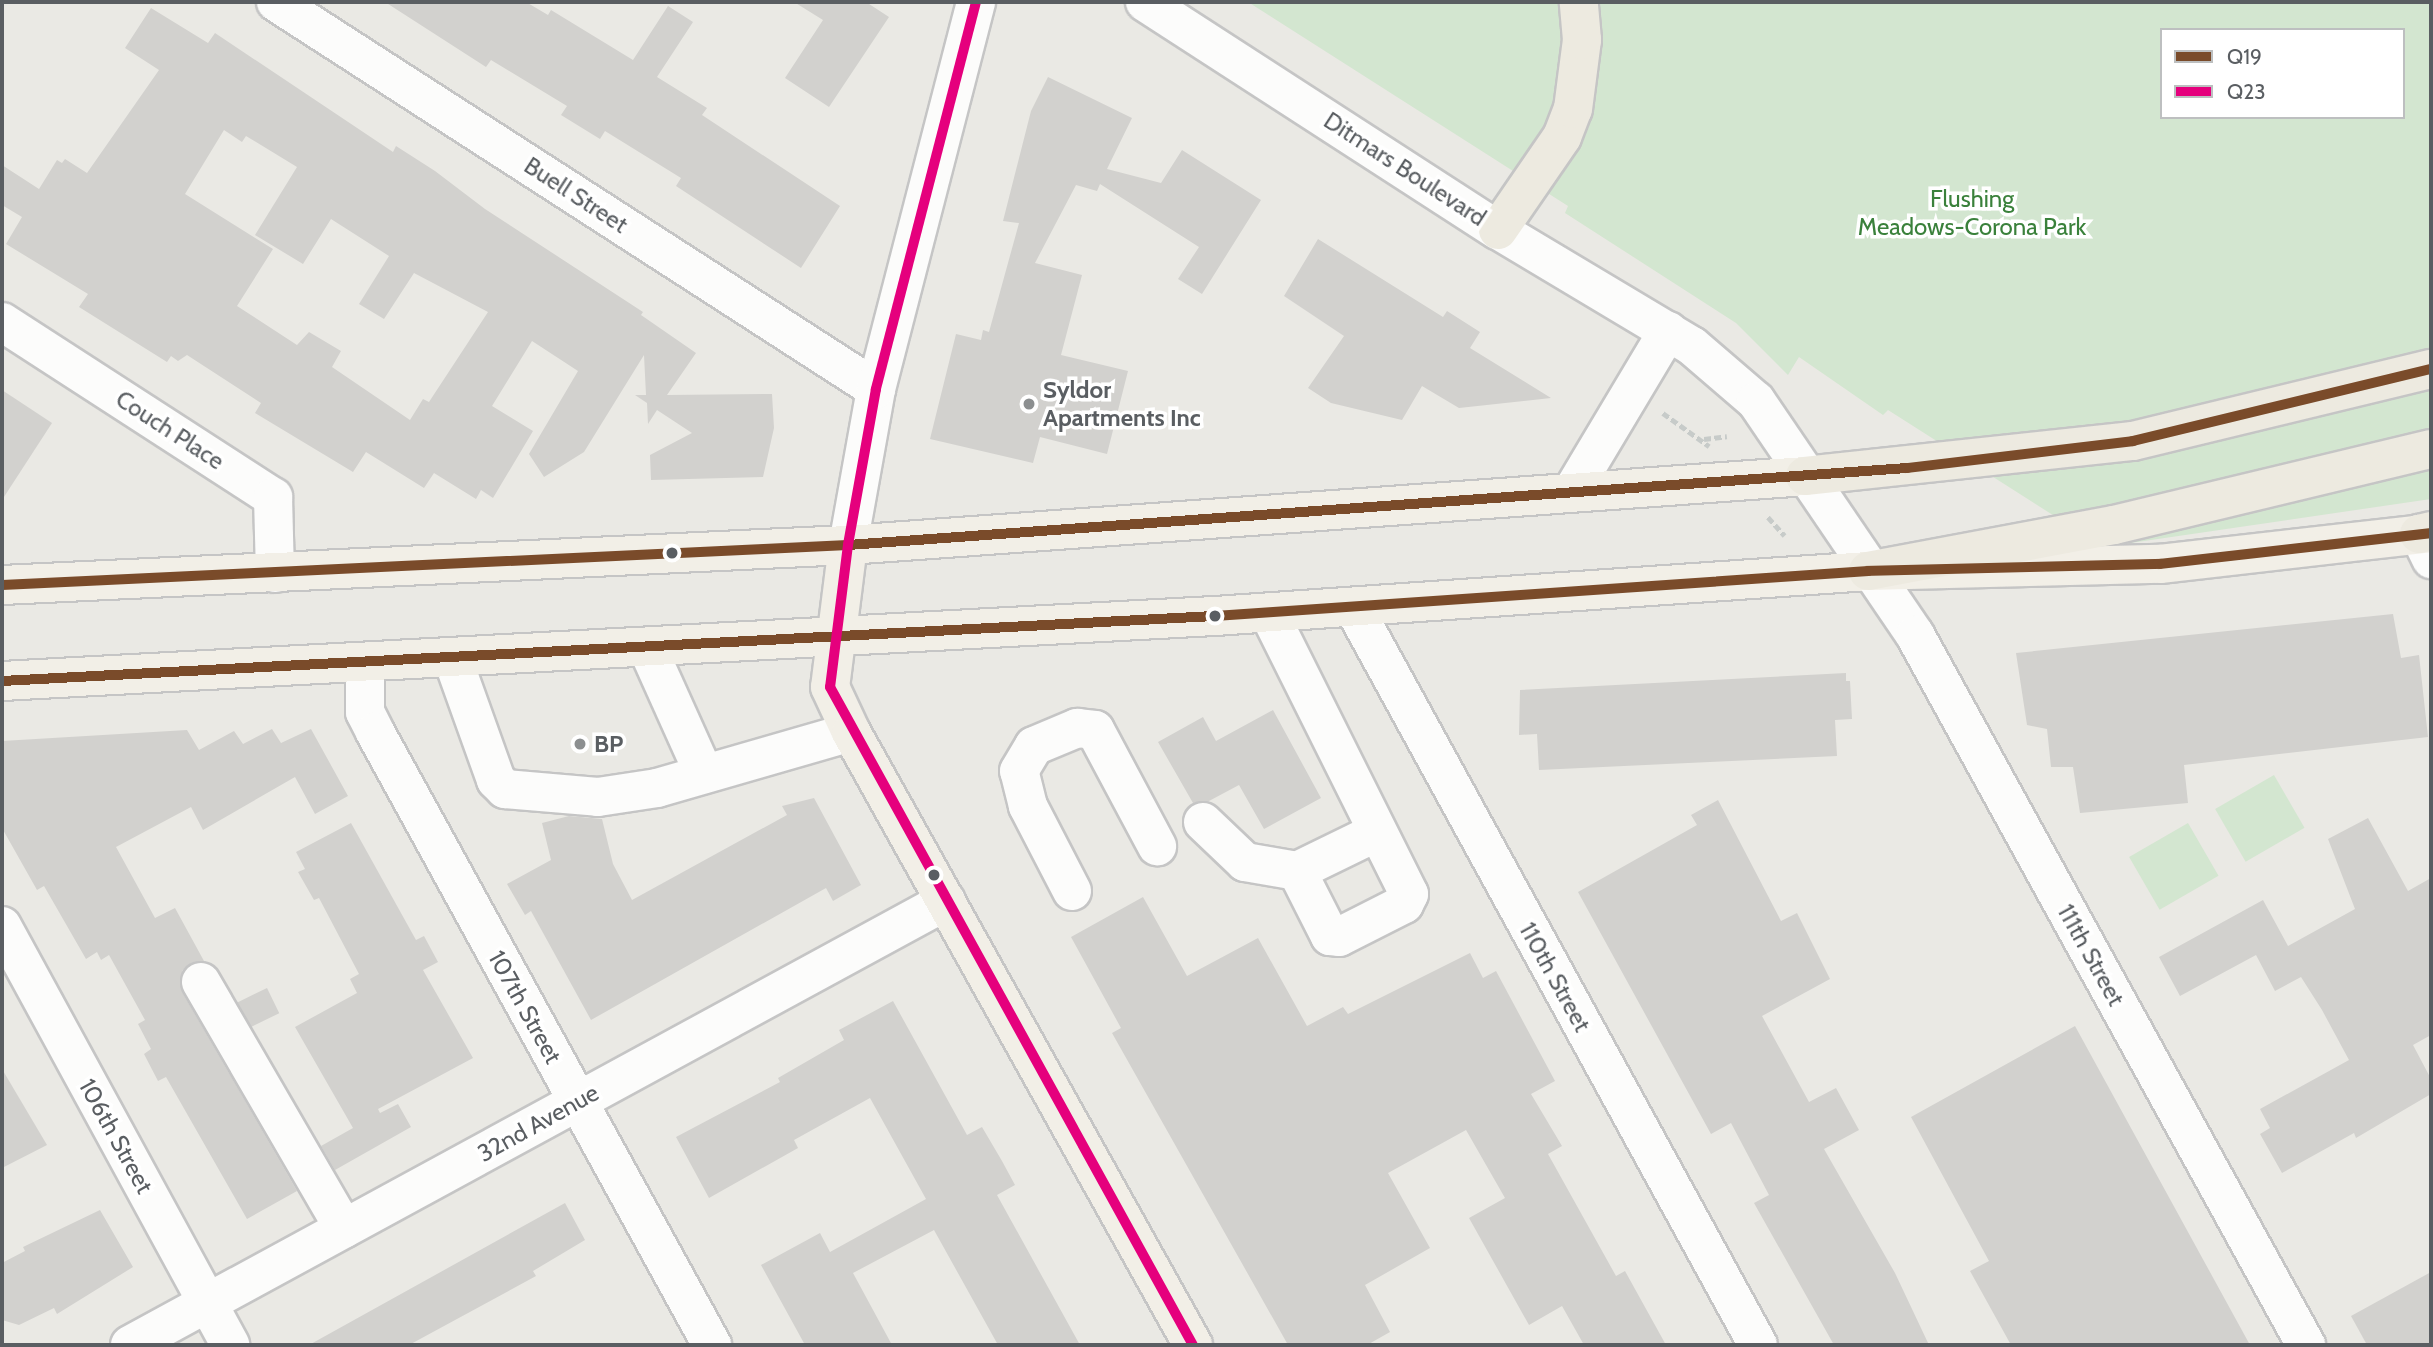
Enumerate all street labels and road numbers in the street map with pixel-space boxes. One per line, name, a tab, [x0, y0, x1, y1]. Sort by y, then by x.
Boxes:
street label: Ditmars Boulevard	[1319, 106, 1491, 232]
street label: Buell Street	[519, 151, 633, 239]
street label: Couch Place	[110, 384, 230, 476]
street label: 111th Street	[2051, 899, 2131, 1011]
street label: 110th Street	[1513, 917, 1597, 1037]
street label: 107th Street	[482, 946, 568, 1068]
street label: 106th Street	[73, 1074, 159, 1198]
street label: 32nd Avenue	[473, 1078, 603, 1168]

